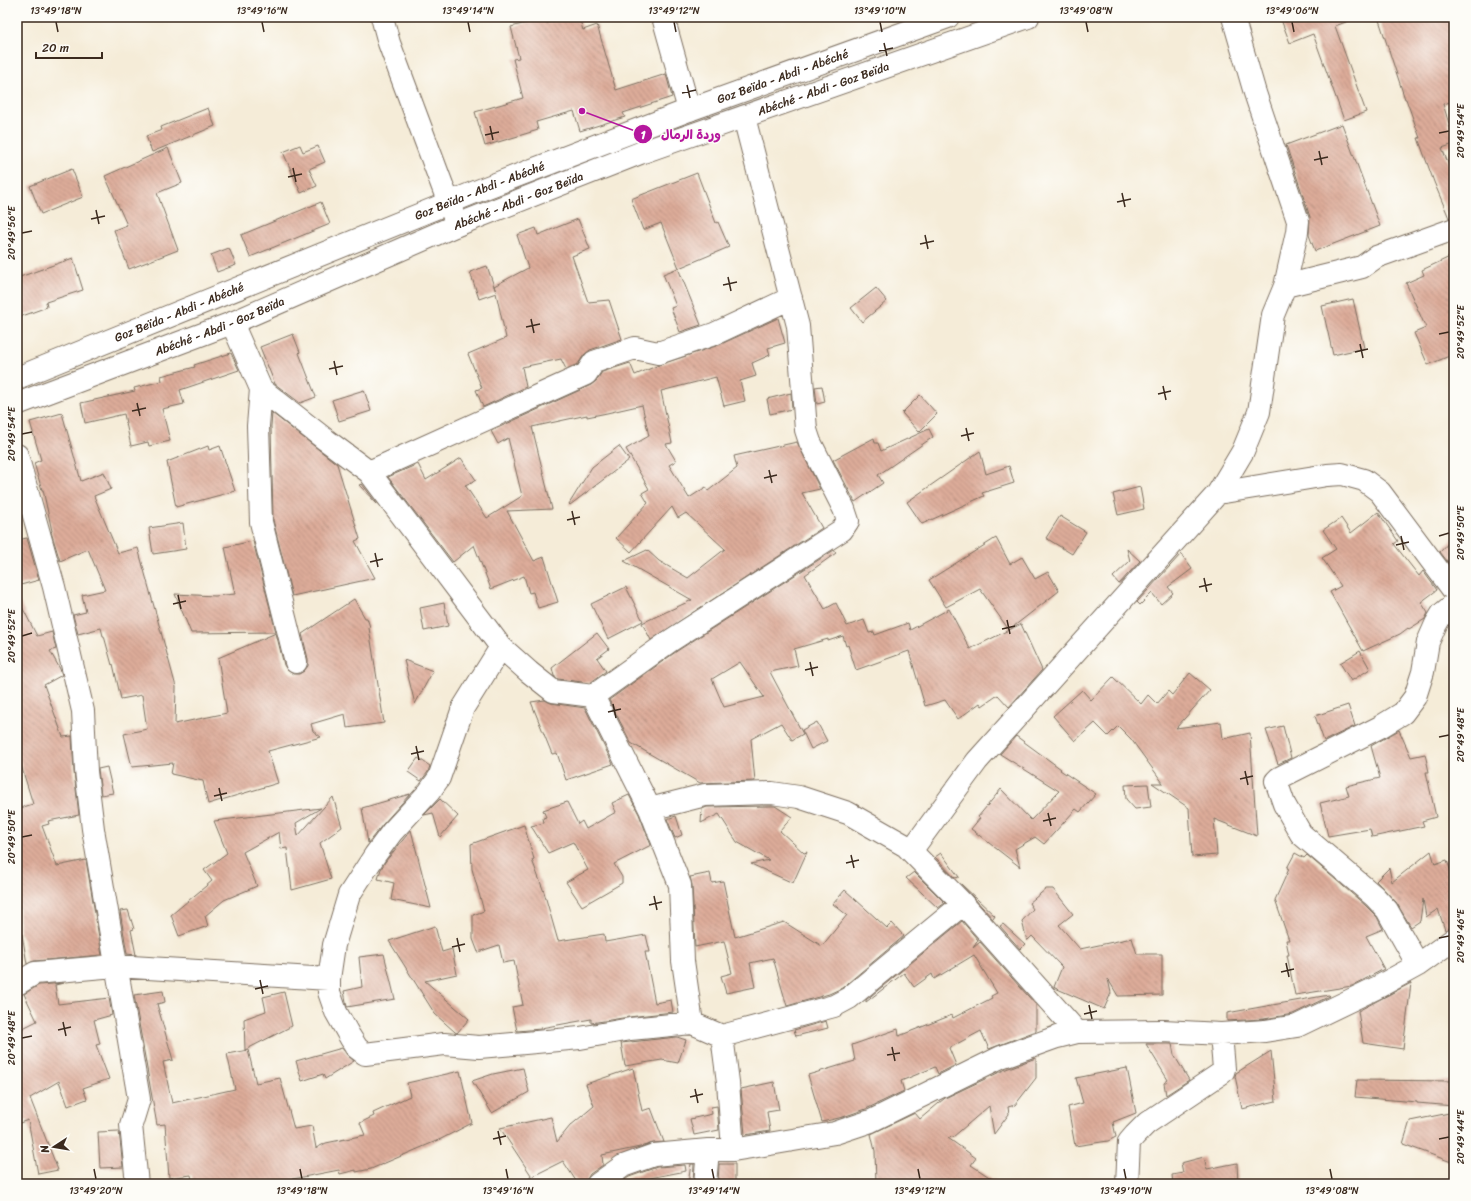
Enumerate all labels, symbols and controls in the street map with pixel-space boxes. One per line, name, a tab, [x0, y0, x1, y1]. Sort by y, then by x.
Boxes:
text: 13°49'18"N	[30, 2, 82, 20]
text: 13°49'16"N	[236, 2, 288, 20]
text: 13°49'14"N	[442, 2, 494, 20]
text: 13°49'12"N	[648, 2, 700, 20]
text: 13°49'10"N	[854, 2, 906, 20]
text: 13°49'08"N	[1059, 2, 1113, 20]
text: 13°49'06"N	[1265, 2, 1319, 20]
scale bar	[36, 34, 102, 60]
text: 20 m	[42, 37, 69, 59]
street label: Goz Beïda - Abdi - Abéché	[714, 43, 852, 110]
street label: Abéché - Abdi - Goz Beïda	[753, 55, 892, 122]
text: 20°49'54"E	[1452, 102, 1470, 158]
callout: وردة الرمال	[633, 122, 729, 147]
text: وردة الرمال	[661, 123, 721, 146]
text: 1	[640, 124, 646, 146]
street label: Goz Beïda - Abdi - Abéché	[411, 155, 548, 227]
street label: Abéché - Abdi - Goz Beïda	[449, 165, 587, 237]
text: 20°49'56"E	[3, 205, 21, 260]
street label: Goz Beïda - Abdi - Abéché	[111, 276, 247, 348]
street label: Abéché - Abdi - Goz Beïda	[150, 290, 288, 363]
text: 20°49'52"E	[1452, 304, 1470, 359]
text: 20°49'54"E	[3, 405, 21, 461]
text: 20°49'50"E	[1452, 504, 1470, 560]
text: 20°49'52"E	[3, 608, 21, 663]
text: 20°49'48"E	[1452, 706, 1470, 762]
text: 20°49'50"E	[3, 808, 21, 864]
text: 20°49'46"E	[1452, 908, 1470, 963]
text: 20°49'48"E	[3, 1009, 21, 1065]
text: 20°49'44"E	[1452, 1108, 1470, 1164]
north arrow	[34, 1127, 74, 1167]
text: N	[35, 1143, 55, 1156]
text: 13°49'20"N	[69, 1182, 123, 1200]
text: 13°49'18"N	[276, 1182, 328, 1200]
text: 13°49'16"N	[482, 1182, 534, 1200]
text: 13°49'14"N	[688, 1182, 740, 1200]
text: 13°49'12"N	[894, 1182, 946, 1200]
text: 13°49'10"N	[1100, 1182, 1152, 1200]
text: 13°49'08"N	[1305, 1182, 1359, 1200]

